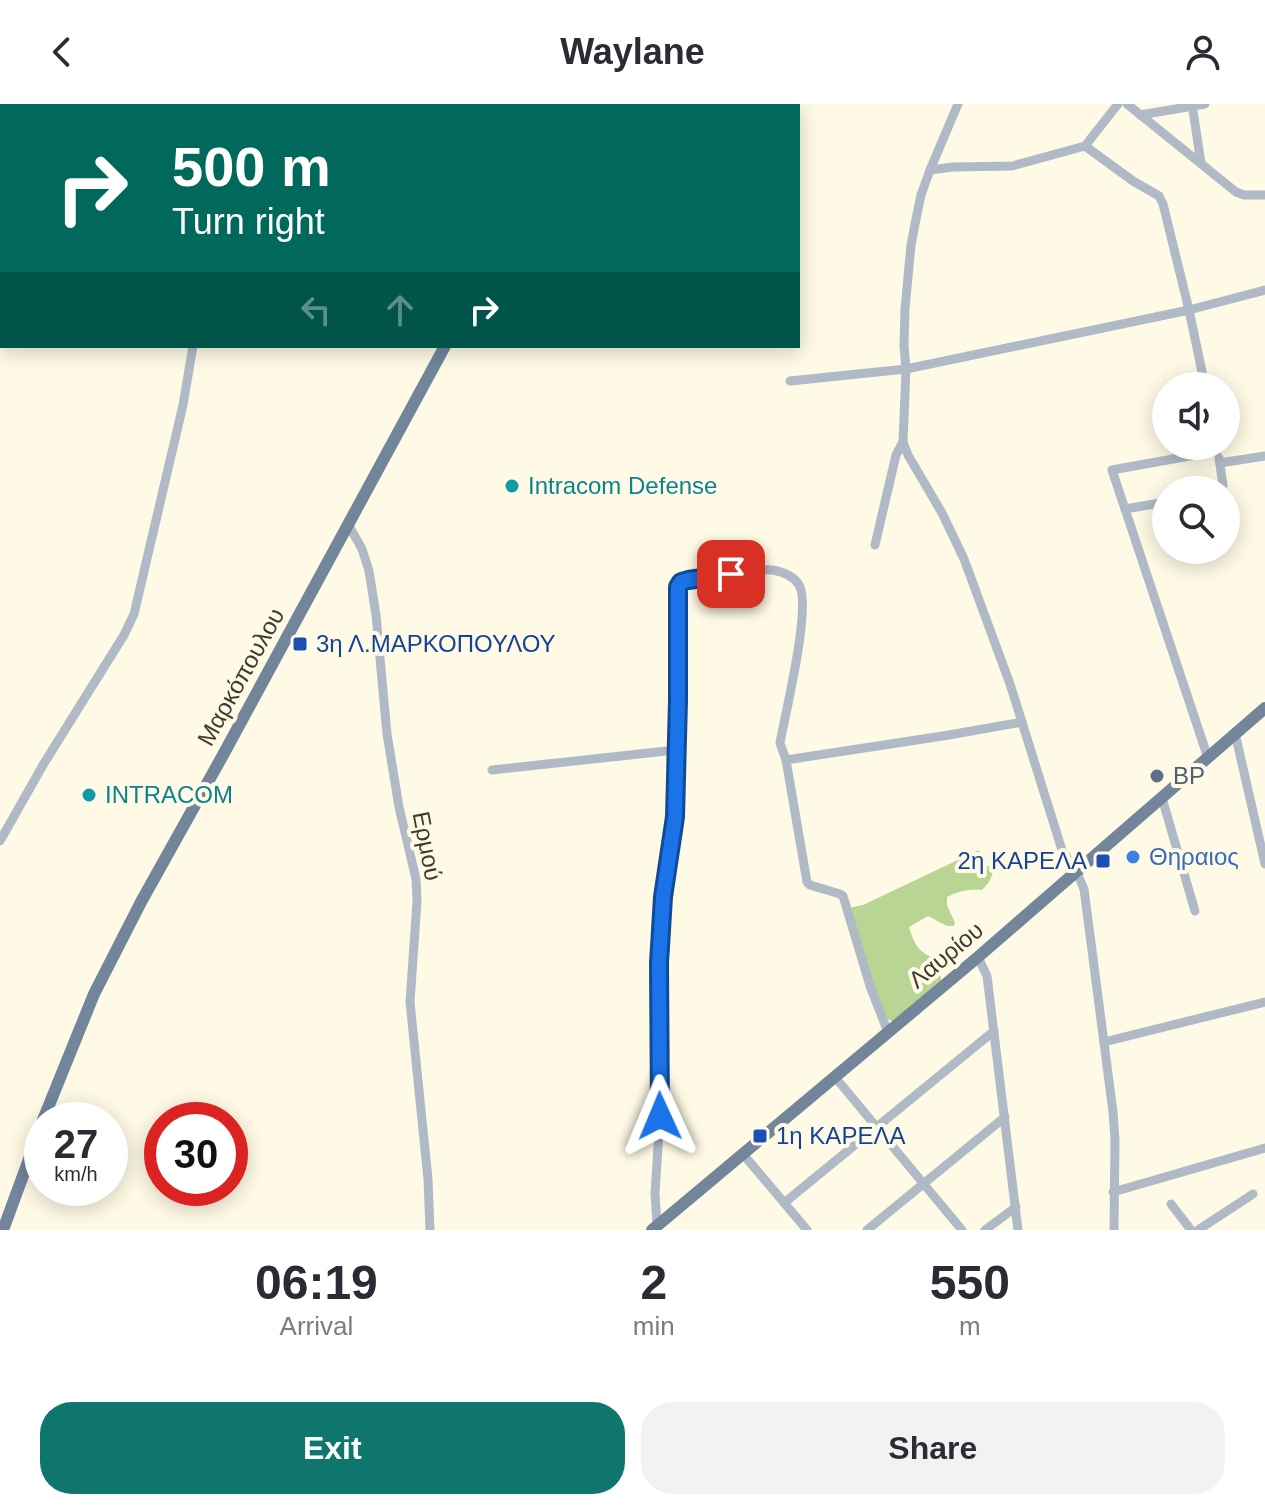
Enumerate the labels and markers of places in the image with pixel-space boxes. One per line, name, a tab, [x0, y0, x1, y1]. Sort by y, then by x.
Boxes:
place label: Intracom Defense	[528, 472, 717, 499]
marker: Intracom Defense	[503, 477, 521, 495]
pin	[697, 540, 765, 608]
place label: 3η Λ.ΜΑΡΚΟΠΟΥΛΟΥ	[316, 630, 556, 657]
marker: 3η Λ.ΜΑΡΚΟΠΟΥΛΟΥ	[291, 635, 309, 653]
place label: BP	[1173, 762, 1205, 789]
marker: BP	[1148, 767, 1166, 785]
place label: INTRACOM	[105, 781, 233, 808]
marker: INTRACOM	[80, 786, 98, 804]
place label: Θηραιος	[1149, 843, 1239, 870]
place label: 2η ΚΑΡΕΛΑ	[958, 847, 1087, 874]
marker: Θηραιος	[1124, 848, 1142, 866]
marker: 2η ΚΑΡΕΛΑ	[1094, 852, 1112, 870]
place label: 1η ΚΑΡΕΛΑ	[776, 1122, 905, 1149]
marker: 1η ΚΑΡΕΛΑ	[751, 1127, 769, 1145]

